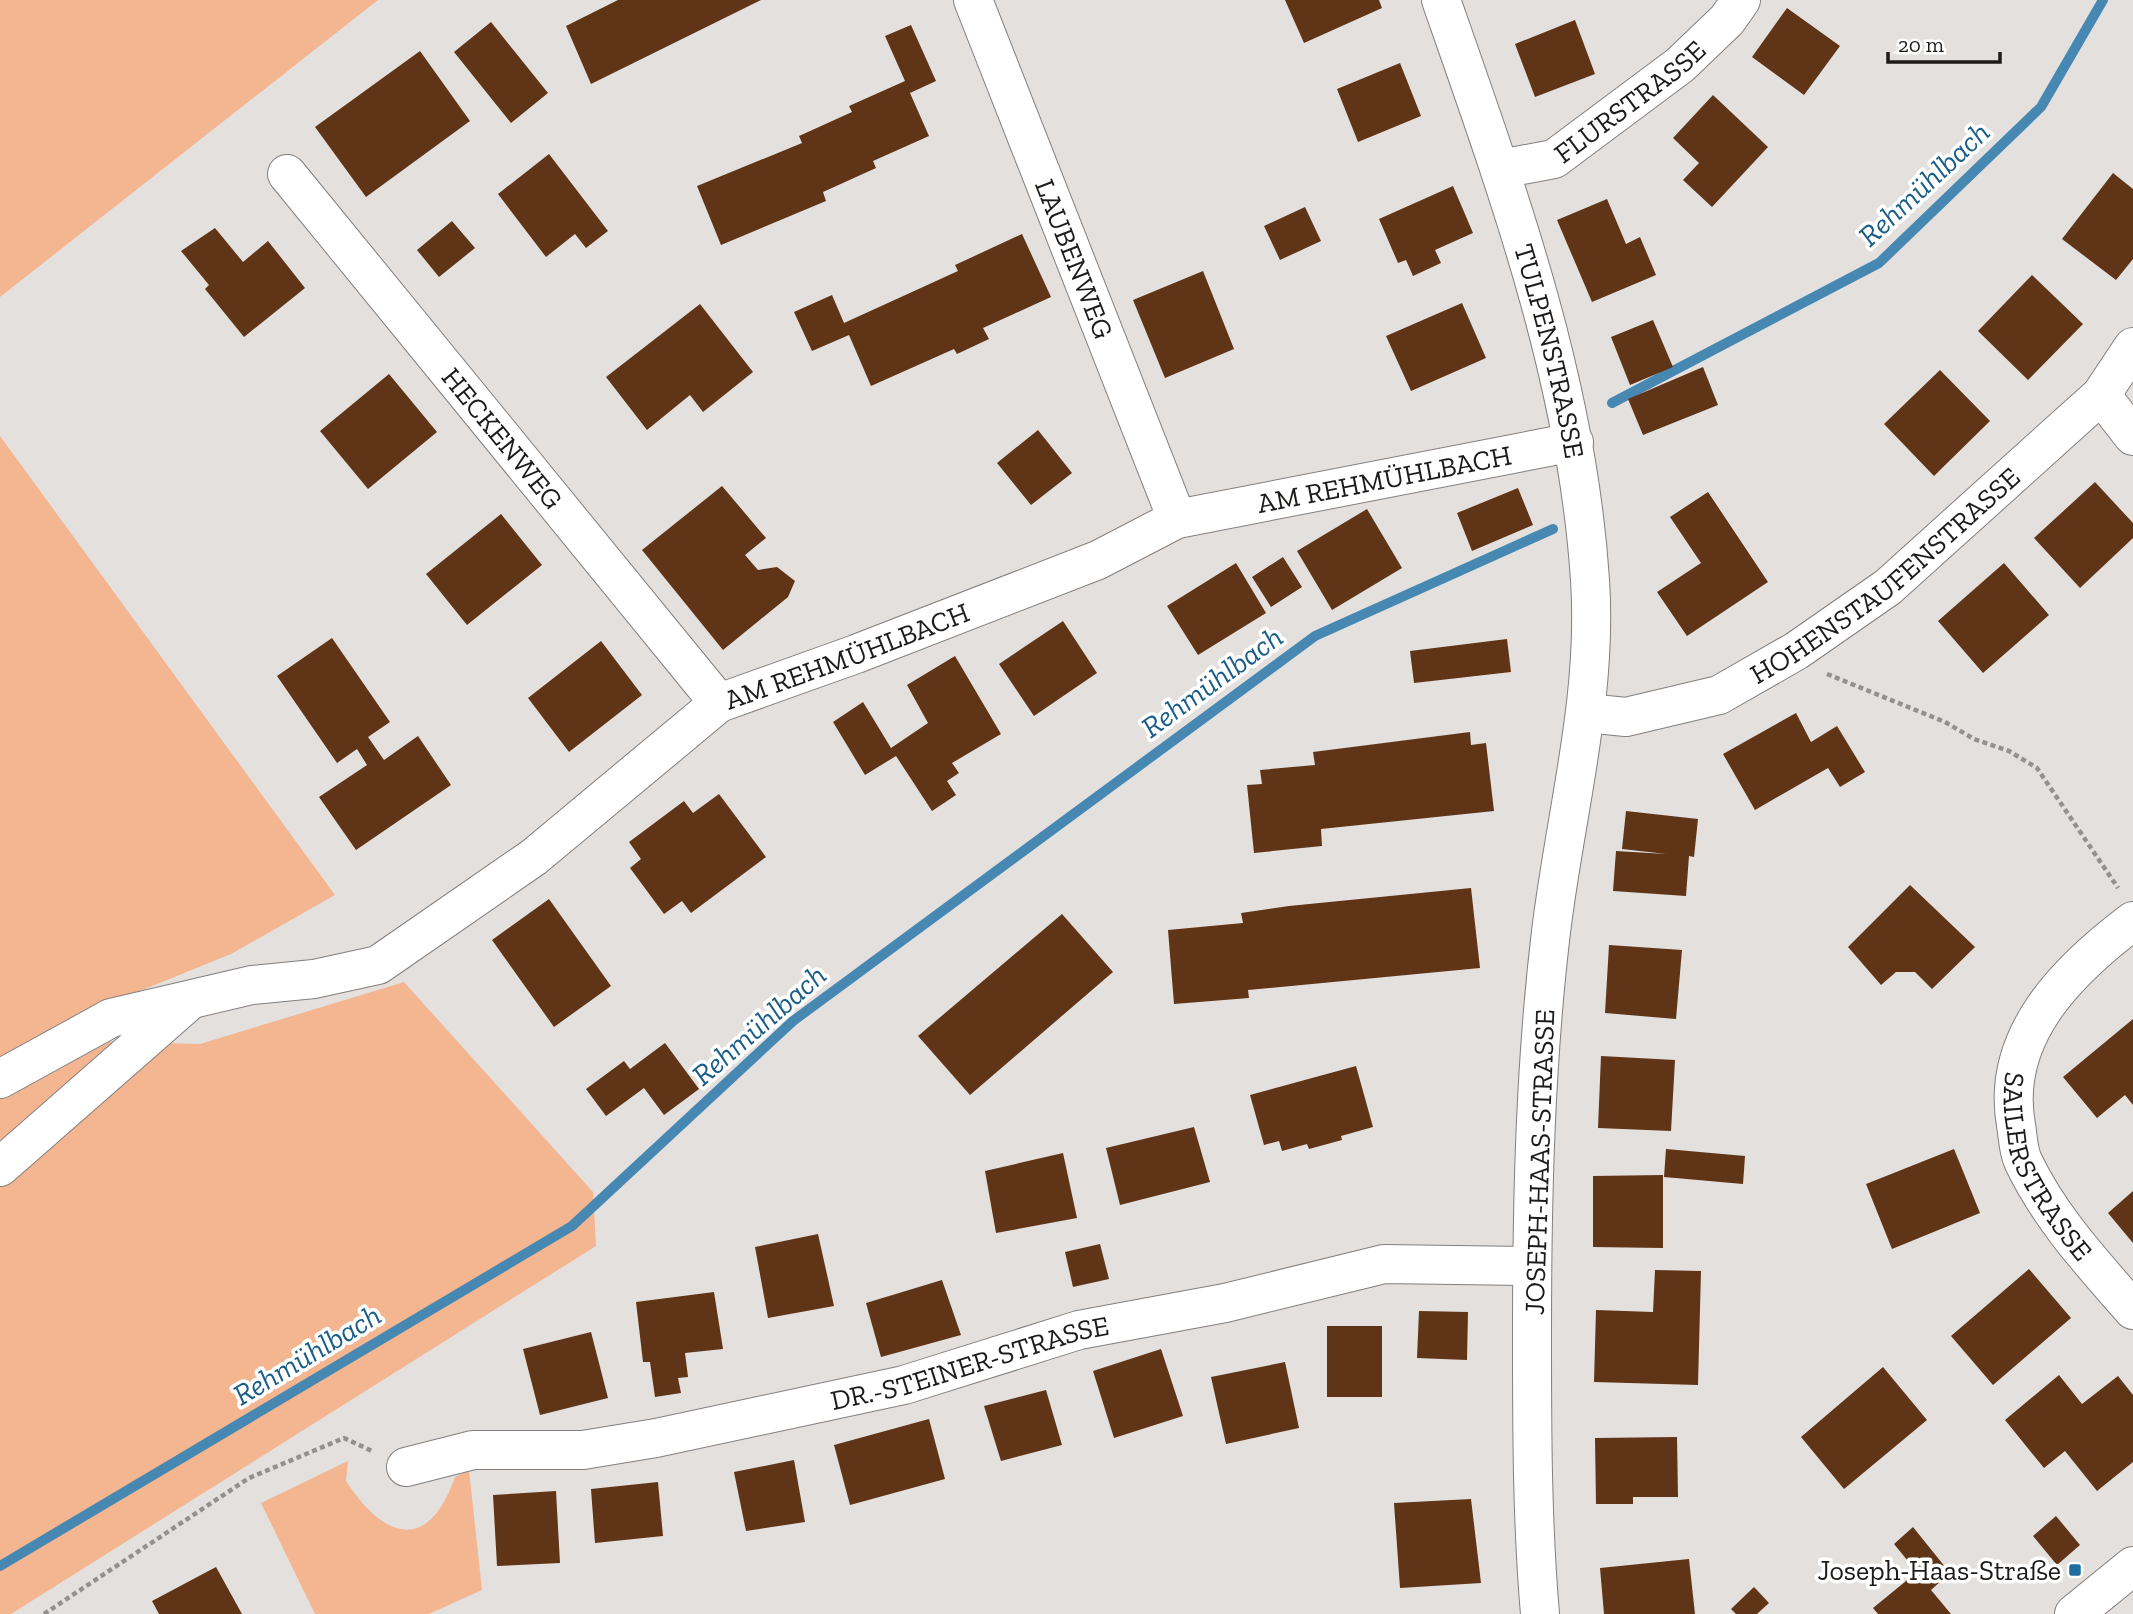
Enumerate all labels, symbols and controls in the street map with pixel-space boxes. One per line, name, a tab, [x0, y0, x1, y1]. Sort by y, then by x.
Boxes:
scale bar	[1888, 21, 2000, 65]
text: 20 m	[1898, 32, 1944, 57]
street label: FLURSTRASSE	[1548, 34, 1713, 170]
water label: Rehmühlbach	[1851, 114, 1997, 254]
street label: LAUBENWEG	[1028, 175, 1120, 343]
street label: TULPENSTRASSE	[1507, 240, 1591, 461]
street label: HECKENWEG	[435, 361, 570, 516]
street label: AM REHMÜHLBACH	[1254, 438, 1514, 520]
street label: HOHENSTAUFENSTRASSE	[1744, 460, 2027, 691]
street label: AM REHMÜHLBACH	[720, 596, 974, 717]
water label: Rehmühlbach	[1134, 619, 1290, 745]
water label: Rehmühlbach	[685, 957, 833, 1093]
street label: JOSEPH-HAAS-STRASSE	[1518, 1009, 1561, 1315]
street label: SAILERSTRASSE	[1996, 1070, 2099, 1267]
water label: Rehmühlbach	[227, 1297, 387, 1413]
street label: DR.-STEINER-STRASSE	[828, 1309, 1111, 1417]
place label: Joseph-Haas-Straße	[1817, 1554, 2061, 1587]
marker: Joseph-Haas-Straße	[2067, 1562, 2083, 1578]

